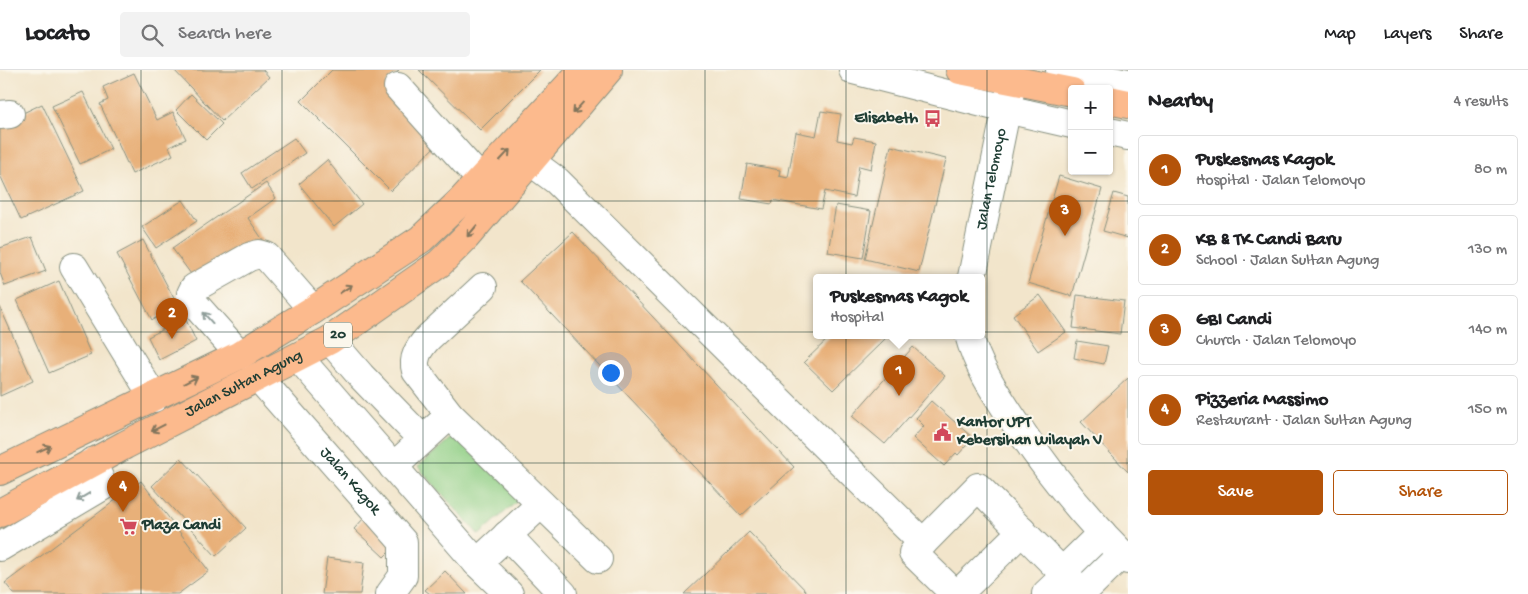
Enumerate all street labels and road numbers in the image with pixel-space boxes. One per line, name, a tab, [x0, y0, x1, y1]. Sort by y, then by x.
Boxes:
street label: Jalan Telomoyo	[972, 127, 1012, 232]
road number: 20	[324, 322, 352, 348]
street label: Jalan Sultan Agung	[182, 346, 306, 422]
street label: Jalan Kagok	[315, 444, 386, 520]

